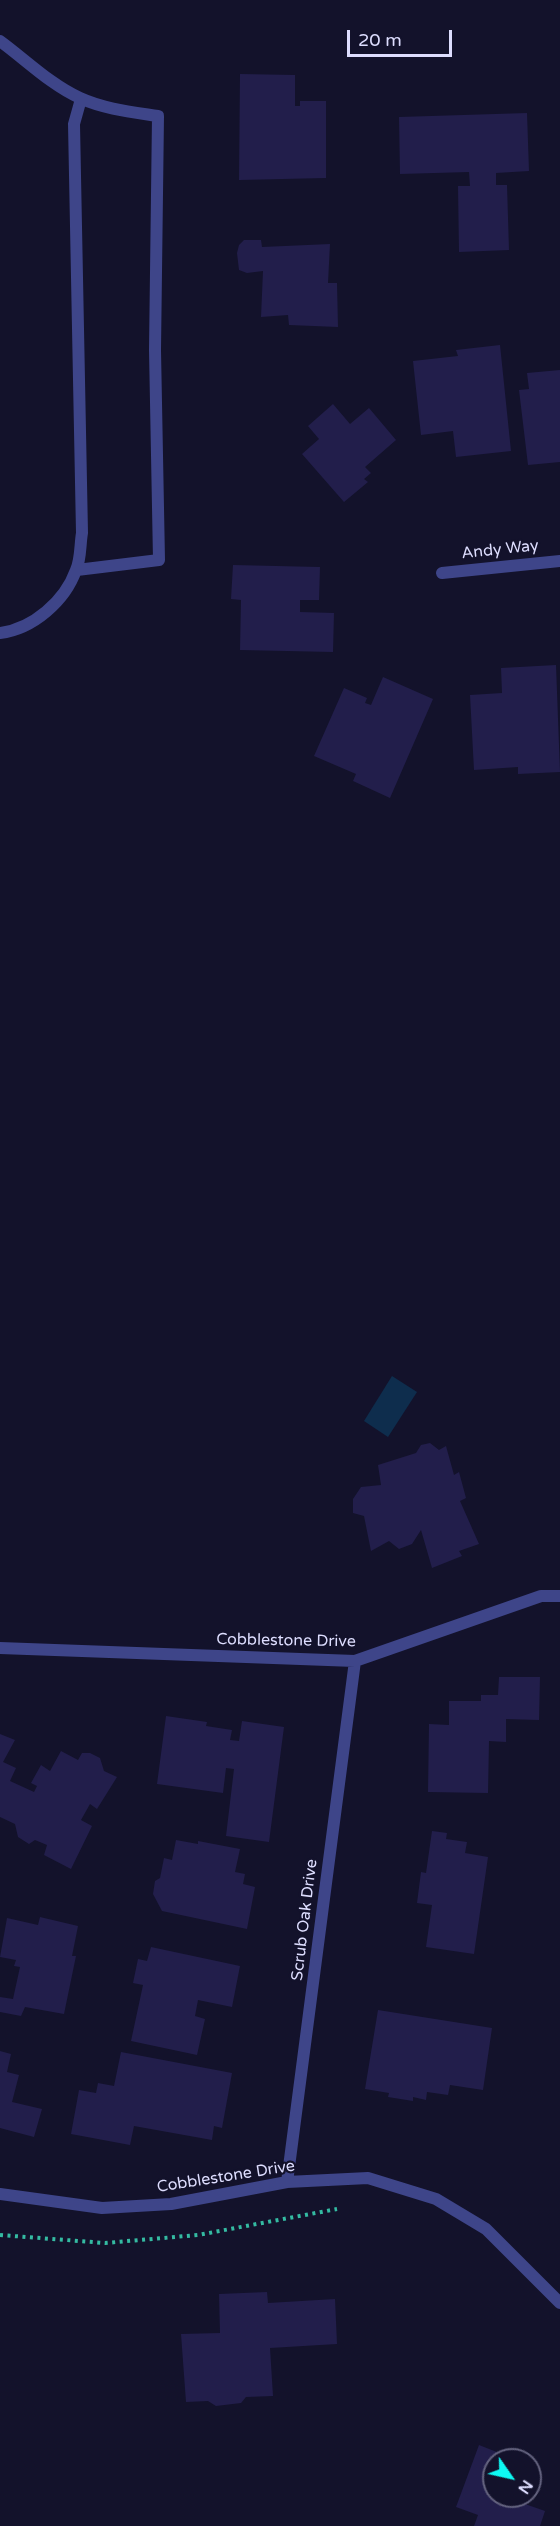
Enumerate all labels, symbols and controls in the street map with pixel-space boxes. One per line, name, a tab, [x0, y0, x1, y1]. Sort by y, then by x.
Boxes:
scale bar	[350, 18, 455, 56]
text: 20 m	[358, 29, 402, 51]
street label: Andy Way	[461, 536, 539, 564]
street label: Cobblestone Drive	[216, 1630, 356, 1652]
street label: Scrub Oak Drive	[288, 1858, 322, 1982]
street label: Cobblestone Drive	[156, 2157, 296, 2197]
north arrow	[482, 2448, 542, 2508]
text: N	[513, 2476, 537, 2498]

